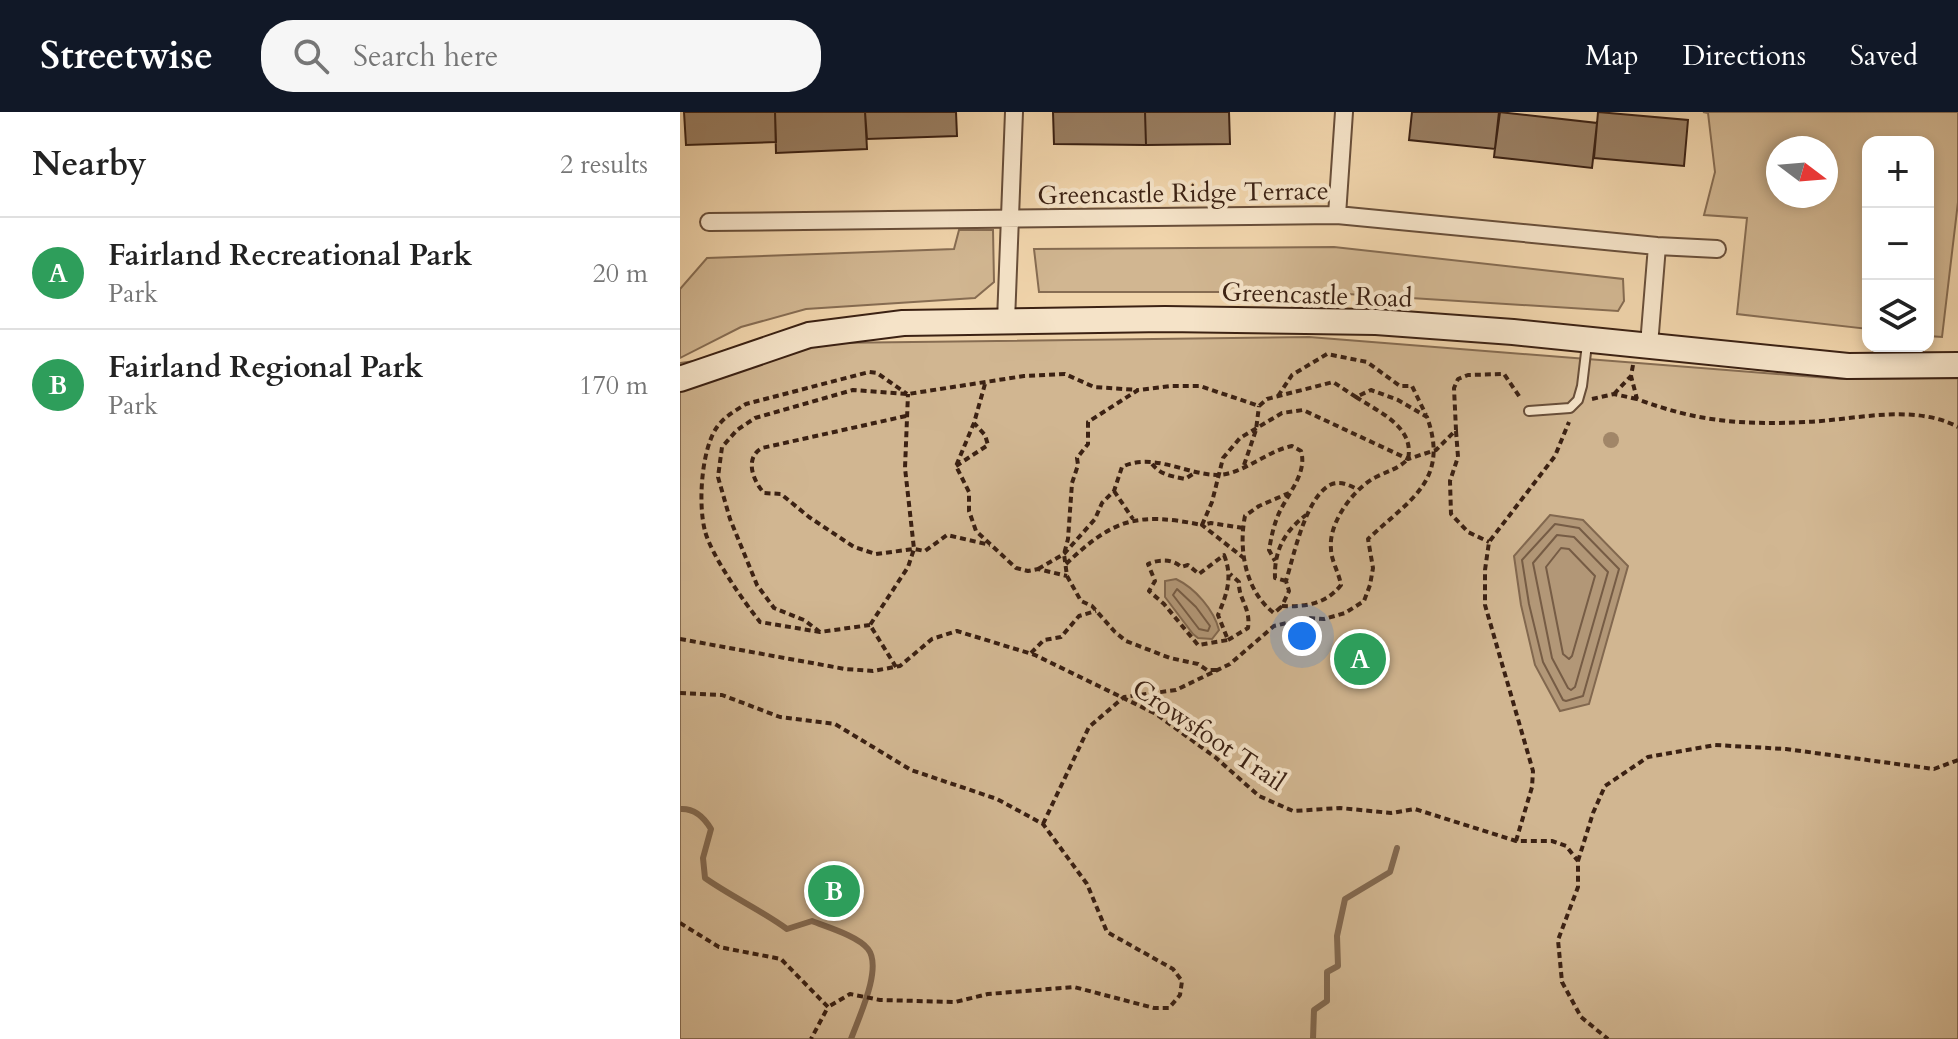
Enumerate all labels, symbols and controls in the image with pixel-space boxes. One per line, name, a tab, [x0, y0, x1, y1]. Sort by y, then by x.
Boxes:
search box	[261, 20, 821, 92]
text: Streetwise	[40, 30, 213, 82]
icon: search	[289, 34, 333, 78]
text: Search here	[353, 36, 498, 77]
text: Map	[1585, 37, 1639, 75]
text: Directions	[1683, 37, 1806, 75]
text: Saved	[1850, 37, 1918, 75]
north arrow	[1766, 136, 1838, 208]
map controls	[1862, 136, 1934, 352]
button: +	[1862, 136, 1934, 208]
text: Nearby	[32, 141, 147, 187]
text: 2 results	[560, 147, 648, 182]
street label: Greencastle Ridge Terrace	[1037, 173, 1329, 213]
button: −	[1862, 208, 1934, 280]
text: Fairland Recreational Park	[108, 235, 472, 276]
text: A	[48, 256, 68, 291]
text: 20 m	[592, 256, 648, 291]
street label: Greencastle Road	[1221, 274, 1413, 316]
text: Park	[108, 276, 158, 311]
button: layers	[1862, 280, 1934, 352]
text: Fairland Regional Park	[108, 347, 423, 388]
text: B	[49, 368, 67, 403]
text: 170 m	[579, 368, 648, 403]
text: Park	[108, 388, 158, 423]
your location	[1282, 616, 1322, 656]
pin: A	[1334, 629, 1386, 689]
street label: Crowsfoot Trail	[1125, 671, 1293, 799]
pin: B	[808, 861, 860, 921]

